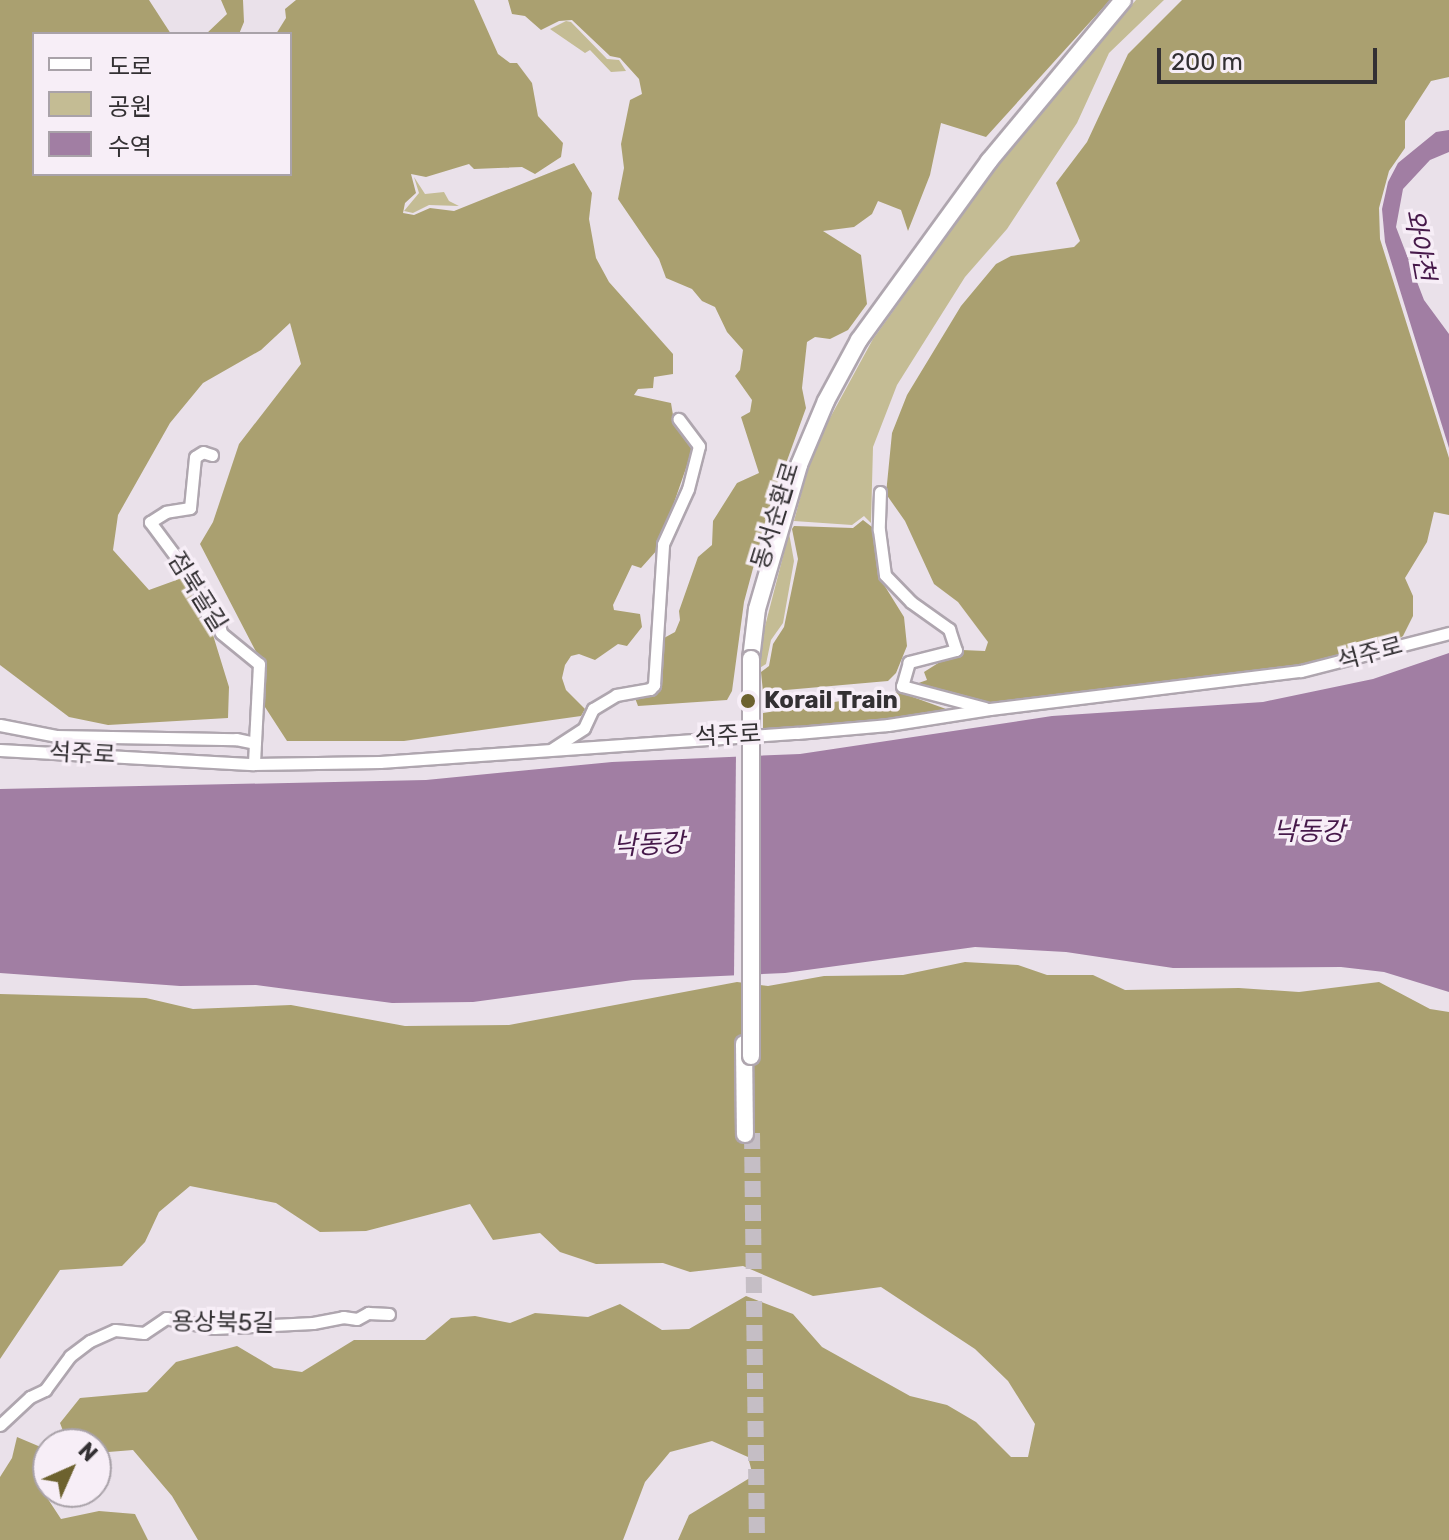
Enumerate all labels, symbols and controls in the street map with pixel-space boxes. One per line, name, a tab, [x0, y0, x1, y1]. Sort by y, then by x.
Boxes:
legend	[32, 32, 292, 176]
scale bar	[1161, 32, 1381, 82]
text: 200 m	[1171, 48, 1243, 76]
text: 도로	[108, 53, 152, 81]
text: 공원	[108, 93, 152, 121]
text: 수역	[108, 133, 152, 161]
water label: 와야천	[1397, 207, 1441, 283]
street label: 동서순환로	[746, 459, 806, 573]
street label: 점북골길	[161, 547, 233, 637]
street label: 석주로	[1334, 632, 1406, 676]
place label: Korail Train	[764, 687, 899, 715]
marker: Korail Train	[739, 692, 757, 710]
street label: 석주로	[694, 720, 762, 752]
street label: 석주로	[48, 738, 116, 770]
water label: 낙동강	[1273, 816, 1345, 848]
water label: 낙동강	[612, 828, 686, 862]
street label: 용상북5길	[171, 1308, 275, 1338]
north arrow	[32, 1428, 112, 1508]
text: N	[73, 1437, 103, 1467]

